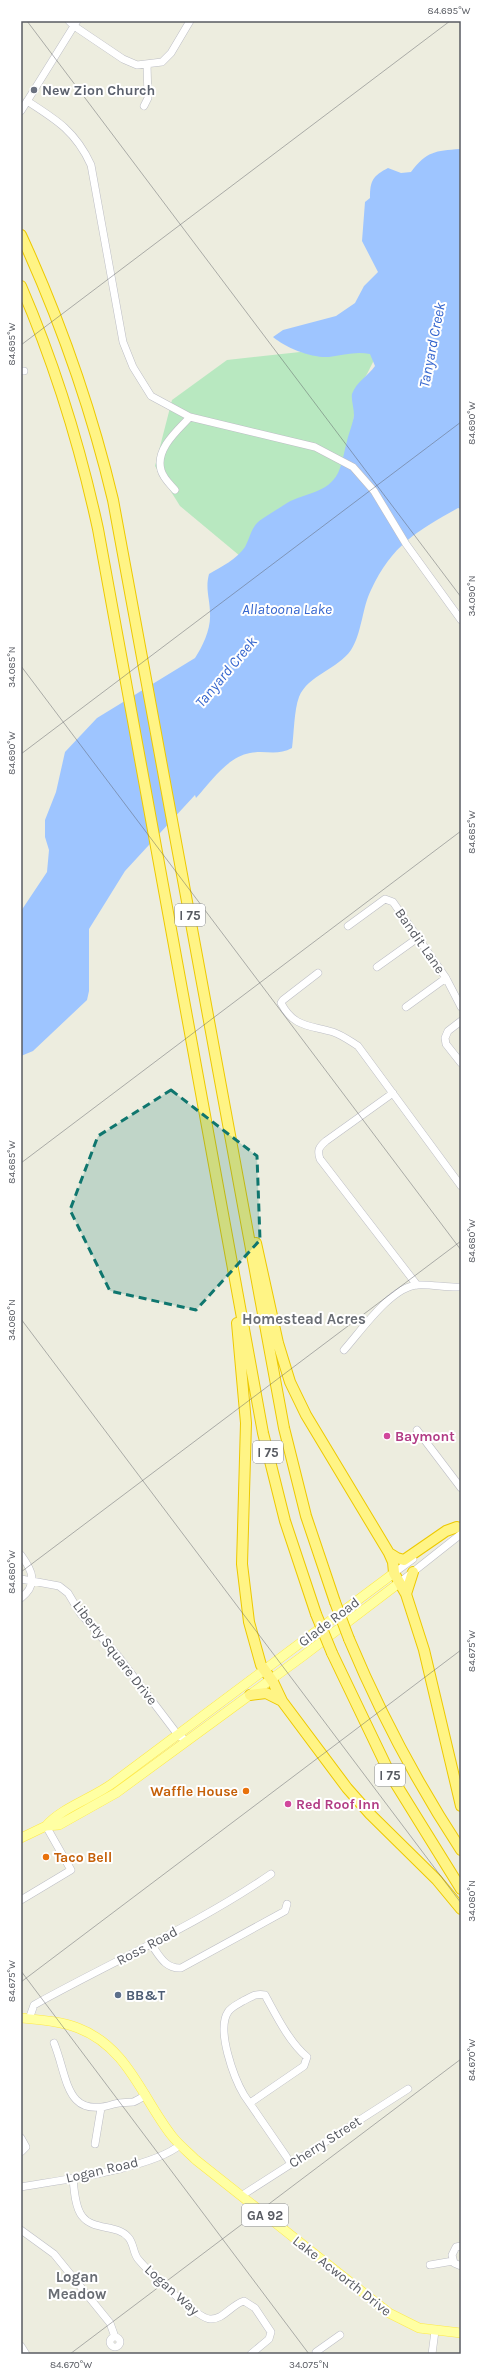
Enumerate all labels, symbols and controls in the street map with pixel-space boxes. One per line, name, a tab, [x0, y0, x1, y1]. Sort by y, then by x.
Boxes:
text: 84.695°W	[427, 5, 471, 17]
place label: New Zion Church	[42, 82, 155, 99]
marker: New Zion Church	[29, 85, 39, 95]
water label: Tanyard Creek	[415, 300, 449, 389]
text: 84.695°W	[6, 322, 18, 366]
text: 84.690°W	[466, 401, 478, 445]
text: 34.090°N	[466, 575, 478, 617]
water label: Allatoona Lake	[242, 600, 332, 618]
water label: Tanyard Creek	[191, 633, 261, 711]
text: 34.085°N	[6, 646, 18, 688]
text: 84.690°W	[6, 731, 18, 775]
text: 84.685°W	[466, 810, 478, 854]
road number: I 75	[175, 904, 205, 926]
street label: Bandit Lane	[391, 905, 449, 977]
text: 84.685°W	[6, 1140, 18, 1184]
text: 84.680°W	[466, 1219, 478, 1263]
text: 34.080°N	[6, 1299, 18, 1341]
district label: Homestead Acres	[242, 1310, 366, 1328]
place label: Baymont	[395, 1428, 455, 1445]
marker: Baymont	[382, 1431, 392, 1441]
road number: I 75	[253, 1441, 283, 1463]
text: 84.680°W	[6, 1550, 18, 1594]
street label: Glade Road	[295, 1594, 363, 1650]
street label: Liberty Square Drive	[69, 1598, 161, 1708]
text: 84.675°W	[466, 1630, 478, 1672]
road number: I 75	[375, 1764, 405, 1786]
place label: Waffle House	[150, 1783, 238, 1800]
marker: Waffle House	[241, 1786, 251, 1796]
place label: Red Roof Inn	[296, 1796, 380, 1813]
marker: Red Roof Inn	[283, 1799, 293, 1809]
place label: Taco Bell	[54, 1849, 112, 1866]
marker: Taco Bell	[41, 1852, 51, 1862]
text: 34.080°N	[466, 1880, 478, 1922]
street label: Ross Road	[114, 1923, 180, 1969]
text: 84.675°W	[6, 1960, 18, 2002]
place label: BB&T	[126, 1987, 166, 2004]
marker: BB&T	[113, 1990, 123, 2000]
text: 84.670°W	[466, 2039, 478, 2081]
street label: Cherry Street	[286, 2112, 364, 2172]
street label: Logan Road	[64, 2153, 140, 2187]
road number: GA 92	[242, 2204, 288, 2226]
street label: Lake Acworth Drive	[289, 2232, 395, 2320]
street label: Logan Way	[141, 2261, 203, 2319]
district label: Logan Meadow	[48, 2268, 107, 2303]
text: 84.670°W	[50, 2359, 92, 2371]
text: 34.075°N	[289, 2359, 329, 2371]

